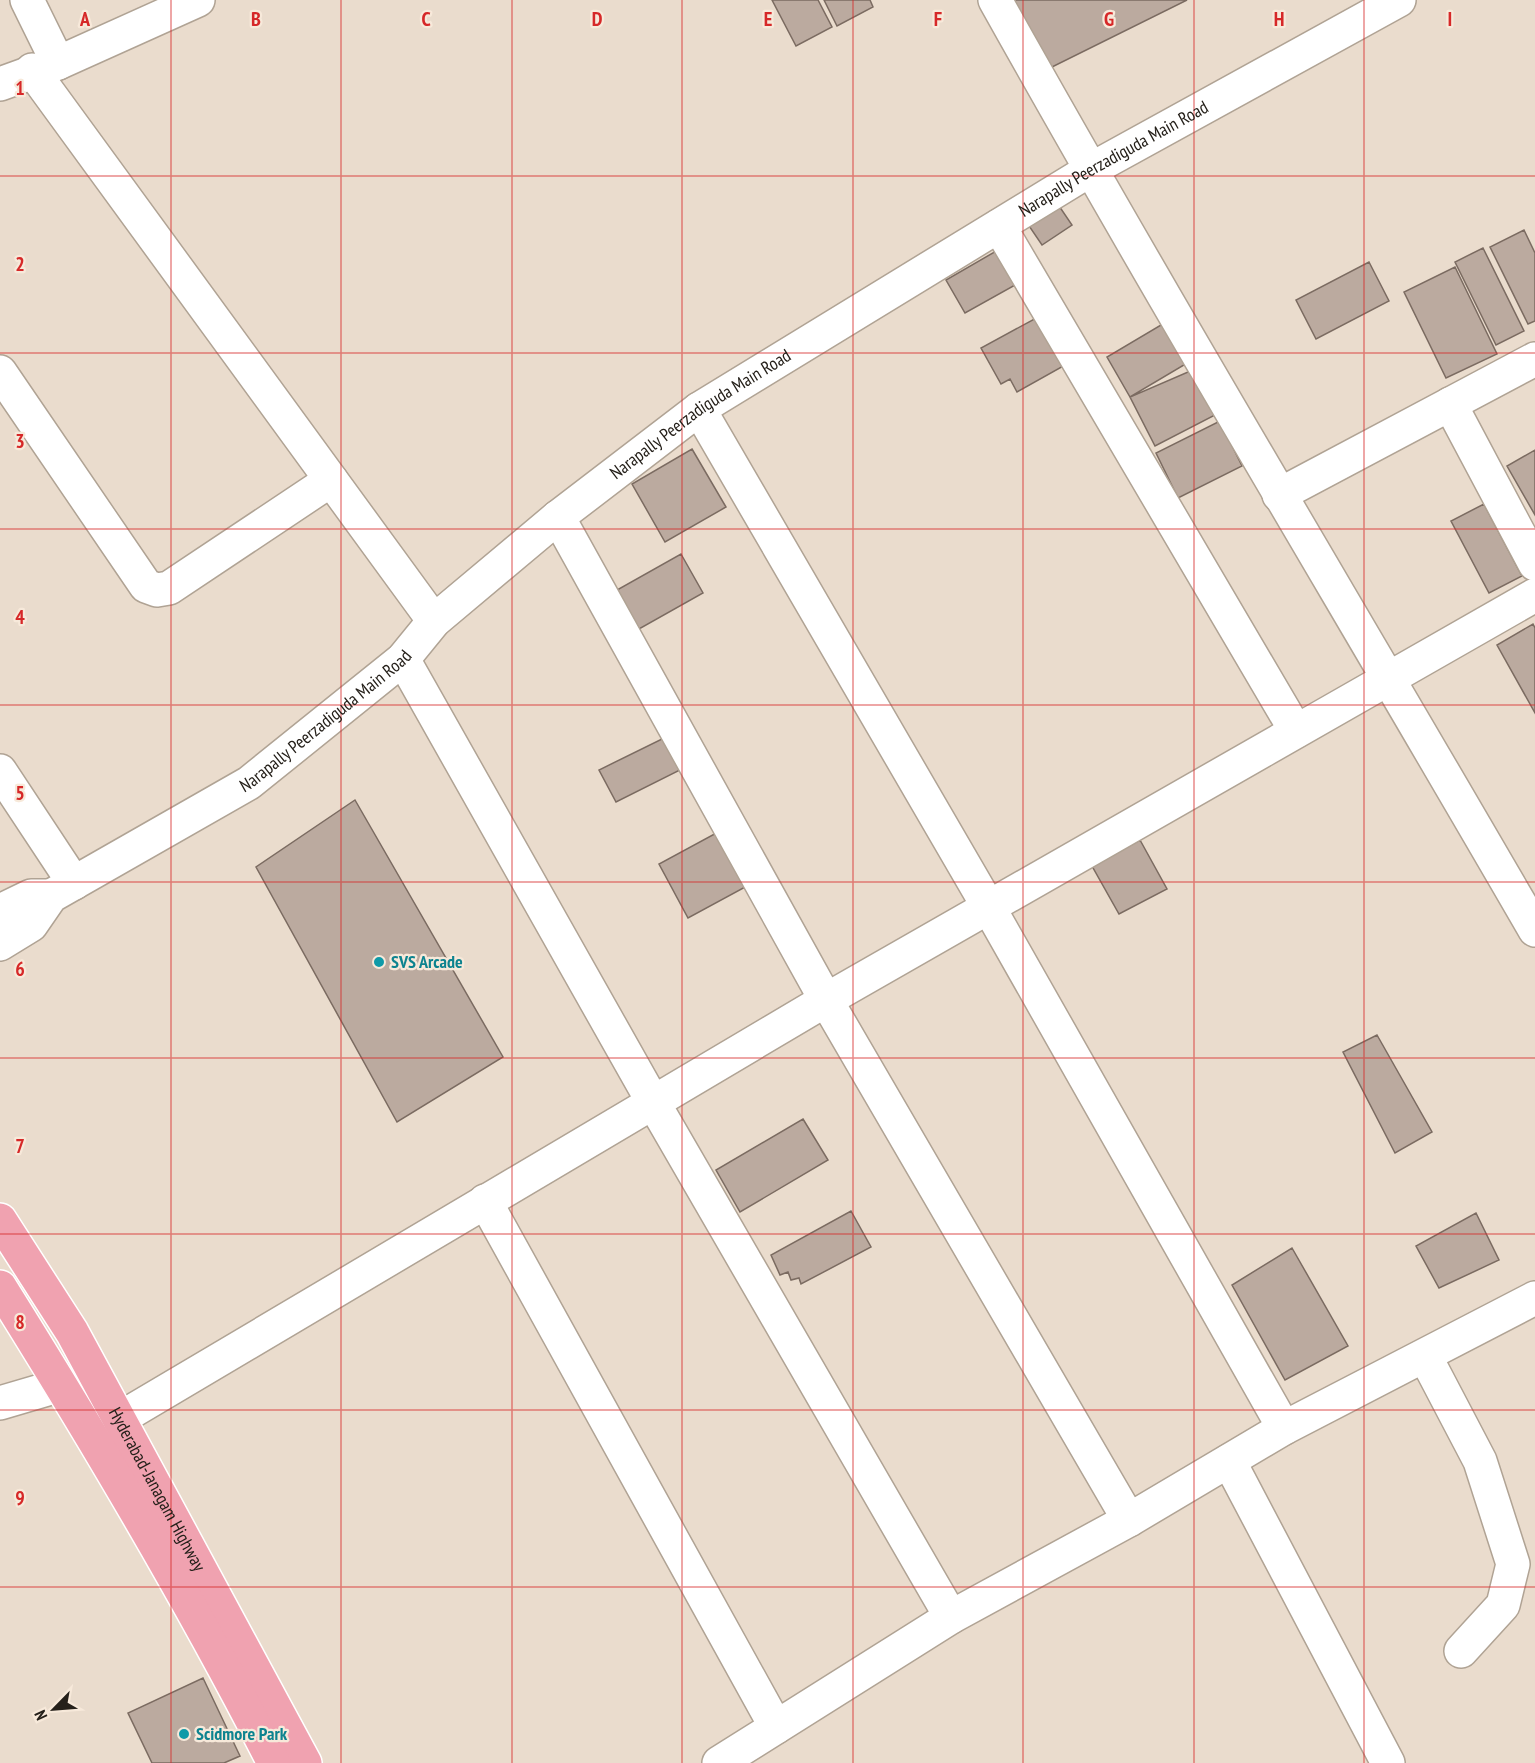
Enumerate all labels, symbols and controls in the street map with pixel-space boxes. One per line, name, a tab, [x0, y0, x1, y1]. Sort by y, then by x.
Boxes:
text: A	[79, 6, 91, 32]
text: B	[251, 6, 261, 32]
text: C	[421, 6, 431, 32]
text: D	[592, 6, 603, 32]
text: E	[764, 6, 772, 32]
text: F	[934, 6, 942, 32]
text: G	[1104, 6, 1114, 32]
text: H	[1274, 6, 1284, 32]
text: I	[1448, 6, 1452, 32]
text: 1	[15, 75, 25, 101]
street label: Narapally Peerzadiguda Main Road	[1014, 95, 1212, 222]
text: 2	[15, 251, 25, 277]
street label: Narapally Peerzadiguda Main Road	[605, 344, 795, 484]
text: 3	[15, 428, 25, 454]
text: 4	[15, 604, 25, 630]
street label: Narapally Peerzadiguda Main Road	[235, 645, 417, 797]
text: 5	[15, 780, 25, 806]
place label: SVS Arcade	[391, 950, 463, 973]
marker: SVS Arcade	[372, 955, 386, 969]
text: 6	[15, 956, 25, 982]
text: 7	[15, 1133, 25, 1159]
text: 8	[15, 1309, 25, 1335]
street label: Hyderabad-Janagam Highway	[104, 1403, 211, 1575]
text: 9	[15, 1485, 25, 1511]
north arrow	[24, 1679, 84, 1739]
text: N	[30, 1707, 51, 1723]
place label: Scidmore Park	[196, 1722, 288, 1745]
marker: Scidmore Park	[177, 1727, 191, 1741]

